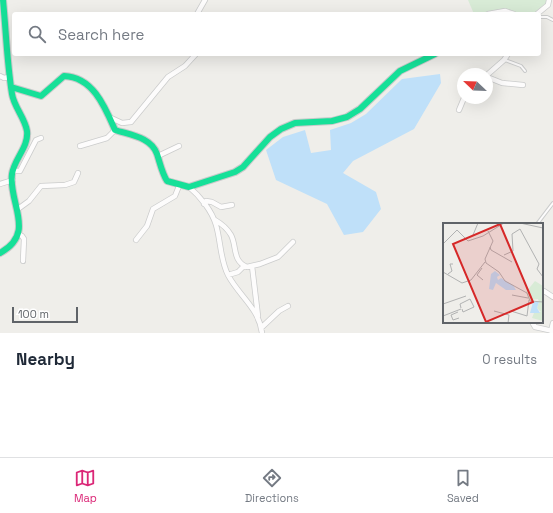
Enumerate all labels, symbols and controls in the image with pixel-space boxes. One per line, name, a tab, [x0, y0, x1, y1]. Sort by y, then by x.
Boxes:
search box	[12, 12, 541, 56]
icon: search	[26, 23, 48, 45]
text: Search here	[58, 25, 144, 44]
north arrow	[457, 68, 493, 104]
inset map	[443, 223, 543, 323]
scale bar	[12, 305, 78, 324]
text: 100 m	[18, 307, 49, 321]
text: Nearby	[16, 348, 75, 370]
text: 0 results	[482, 351, 537, 368]
tab: Map	[74, 467, 97, 505]
tab: Directions	[245, 467, 299, 505]
tab: Saved	[447, 467, 479, 505]

